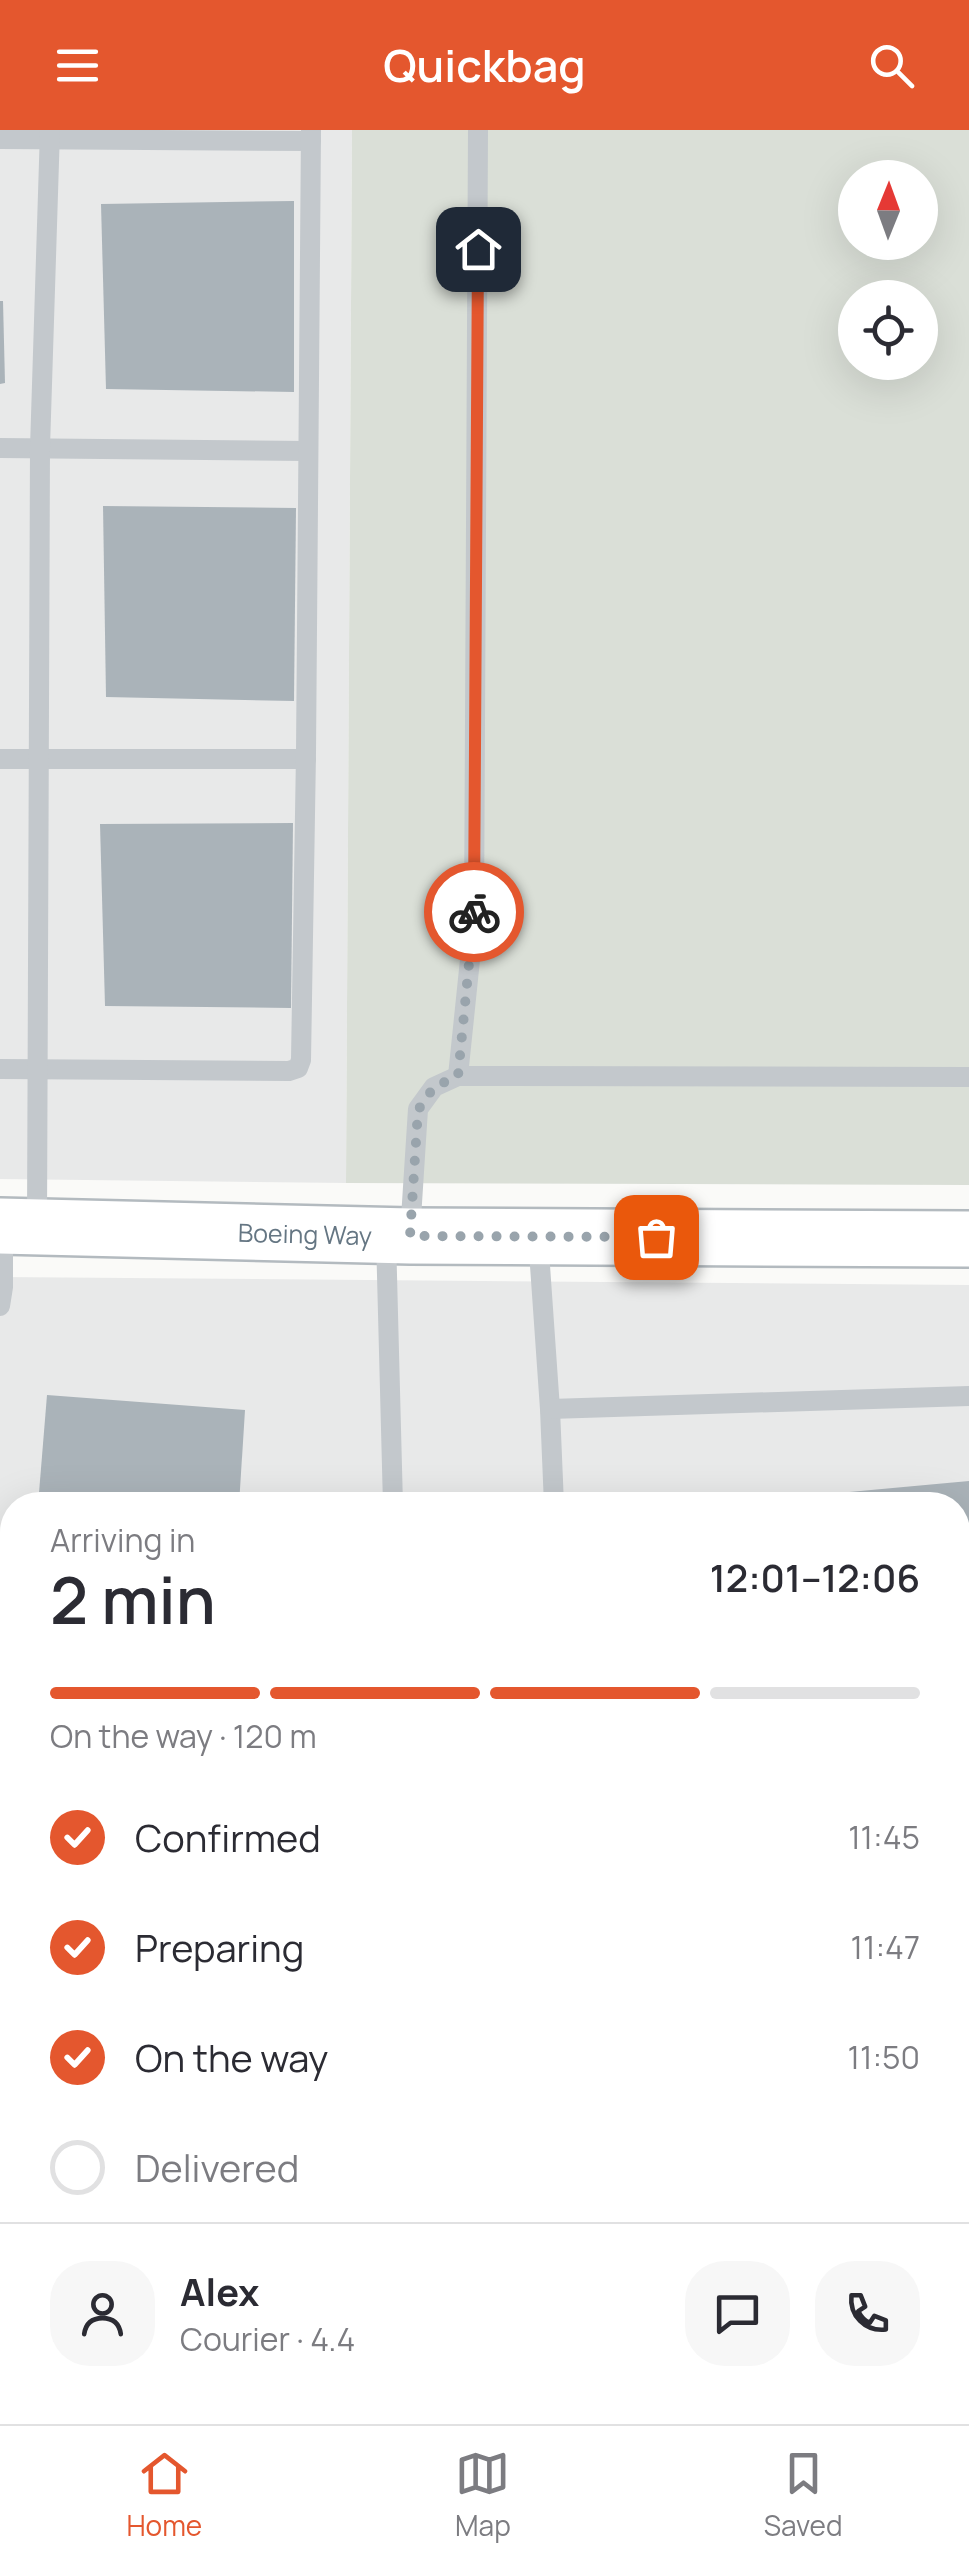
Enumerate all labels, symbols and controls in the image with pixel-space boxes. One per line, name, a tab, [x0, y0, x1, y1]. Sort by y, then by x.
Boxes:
text: Quickbag	[383, 34, 586, 96]
icon: menu	[50, 38, 105, 93]
icon: search	[864, 38, 919, 93]
north arrow	[838, 160, 938, 260]
map controls	[838, 160, 938, 380]
pin	[436, 207, 521, 292]
icon: home	[451, 222, 506, 277]
button: locate	[838, 280, 938, 380]
courier	[424, 862, 524, 962]
icon: bike	[447, 885, 502, 940]
pin	[614, 1195, 699, 1280]
icon: bag	[629, 1210, 684, 1265]
street label: Boeing Way	[238, 1214, 372, 1253]
text: Arriving in	[50, 1518, 195, 1562]
text: 12:01–12:06	[710, 1551, 920, 1603]
text: 2 min	[50, 1555, 216, 1644]
text: On the way · 120 m	[50, 1714, 317, 1758]
icon: check	[50, 1810, 105, 1865]
text: Confirmed	[135, 1811, 321, 1863]
text: 11:45	[848, 1815, 920, 1859]
icon: check	[50, 1920, 105, 1975]
text: Preparing	[135, 1921, 304, 1973]
text: 11:47	[851, 1925, 920, 1969]
icon: check	[50, 2030, 105, 2085]
text: On the way	[135, 2031, 328, 2083]
text: 11:50	[847, 2035, 920, 2079]
text: Delivered	[135, 2141, 299, 2193]
button: person	[50, 2261, 155, 2366]
button: chat	[685, 2261, 790, 2366]
button: phone	[815, 2261, 920, 2366]
text: Alex	[180, 2265, 259, 2317]
text: Courier · 4.4	[180, 2317, 355, 2361]
tab: Home	[126, 2446, 202, 2544]
tab: Map	[455, 2446, 511, 2544]
tab: Saved	[764, 2446, 843, 2544]

